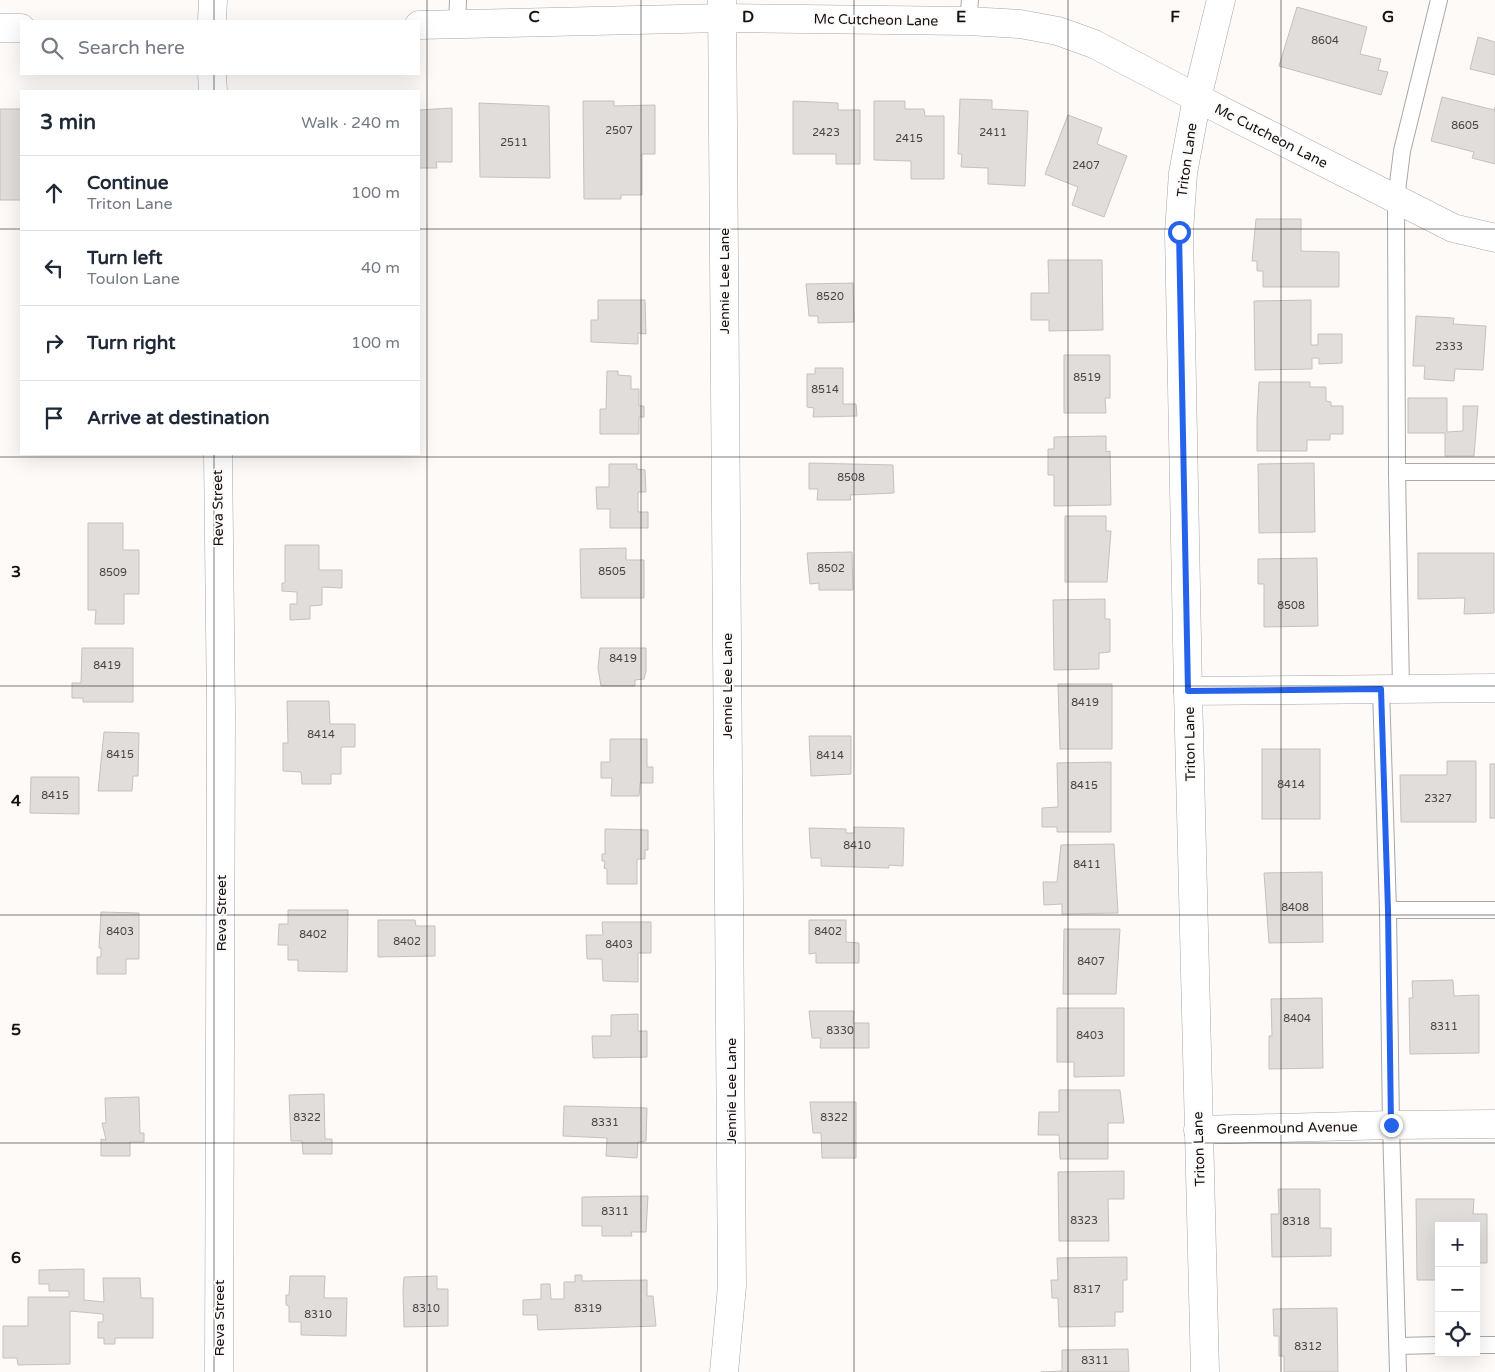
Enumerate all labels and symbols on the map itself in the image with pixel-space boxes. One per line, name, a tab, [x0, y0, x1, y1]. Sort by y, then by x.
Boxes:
text: C	[528, 7, 540, 27]
text: D	[742, 7, 754, 27]
text: E	[956, 7, 966, 27]
text: F	[1170, 7, 1180, 27]
text: G	[1382, 7, 1394, 27]
street label: Mc Cutcheon Lane	[813, 10, 939, 30]
house number: 8604	[1311, 34, 1339, 47]
street label: Mc Cutcheon Lane	[1212, 100, 1330, 172]
house number: 8605	[1451, 119, 1479, 132]
street label: Triton Lane	[1173, 122, 1201, 198]
house number: 2507	[605, 124, 633, 137]
house number: 2423	[812, 126, 840, 139]
house number: 2411	[979, 126, 1007, 139]
house number: 2415	[895, 132, 923, 145]
house number: 2511	[500, 136, 528, 149]
house number: 2407	[1072, 159, 1100, 172]
route start	[1168, 221, 1191, 244]
street label: Jennie Lee Lane	[716, 228, 733, 334]
house number: 8520	[816, 290, 844, 303]
house number: 2333	[1435, 340, 1463, 353]
house number: 8519	[1073, 371, 1101, 384]
house number: 8514	[811, 383, 839, 396]
street label: Reva Street	[209, 469, 227, 546]
house number: 8508	[837, 471, 865, 484]
text: 3	[11, 562, 21, 582]
house number: 8502	[817, 562, 845, 575]
house number: 8505	[598, 565, 626, 578]
house number: 8509	[99, 566, 127, 579]
house number: 8508	[1277, 599, 1305, 612]
street label: Jennie Lee Lane	[719, 633, 736, 739]
house number: 8419	[609, 652, 637, 665]
house number: 8419	[93, 659, 121, 672]
house number: 8419	[1071, 696, 1099, 709]
street label: Triton Lane	[1181, 706, 1199, 782]
house number: 8414	[307, 728, 335, 741]
house number: 8415	[106, 748, 134, 761]
house number: 8414	[816, 749, 844, 762]
house number: 8414	[1277, 778, 1305, 791]
house number: 8415	[1070, 779, 1098, 792]
house number: 8415	[41, 789, 69, 802]
text: 4	[11, 791, 21, 811]
house number: 2327	[1424, 792, 1452, 805]
house number: 8410	[843, 839, 871, 852]
house number: 8411	[1073, 858, 1101, 871]
street label: Reva Street	[213, 874, 230, 951]
house number: 8408	[1281, 901, 1309, 914]
house number: 8403	[106, 925, 134, 938]
house number: 8402	[814, 925, 842, 938]
house number: 8402	[299, 928, 327, 941]
house number: 8402	[393, 935, 421, 948]
house number: 8403	[605, 938, 633, 951]
house number: 8407	[1077, 955, 1105, 968]
house number: 8404	[1283, 1012, 1311, 1025]
text: 5	[11, 1020, 21, 1040]
house number: 8311	[1430, 1020, 1458, 1033]
house number: 8330	[826, 1024, 854, 1037]
house number: 8403	[1076, 1029, 1104, 1042]
street label: Jennie Lee Lane	[723, 1038, 740, 1144]
house number: 8322	[293, 1111, 321, 1124]
house number: 8322	[820, 1111, 848, 1124]
street label: Triton Lane	[1189, 1111, 1209, 1187]
route end	[1380, 1114, 1403, 1137]
house number: 8331	[591, 1116, 619, 1129]
street label: Greenmound Avenue	[1216, 1118, 1358, 1138]
house number: 8311	[601, 1205, 629, 1218]
house number: 8323	[1070, 1214, 1098, 1227]
house number: 8318	[1282, 1215, 1310, 1228]
text: 6	[11, 1248, 21, 1268]
street label: Reva Street	[211, 1279, 228, 1356]
house number: 8317	[1073, 1283, 1101, 1296]
house number: 8310	[412, 1302, 440, 1315]
house number: 8319	[574, 1302, 602, 1315]
house number: 8310	[304, 1308, 332, 1321]
house number: 8312	[1294, 1340, 1322, 1353]
house number: 8311	[1081, 1354, 1109, 1367]

